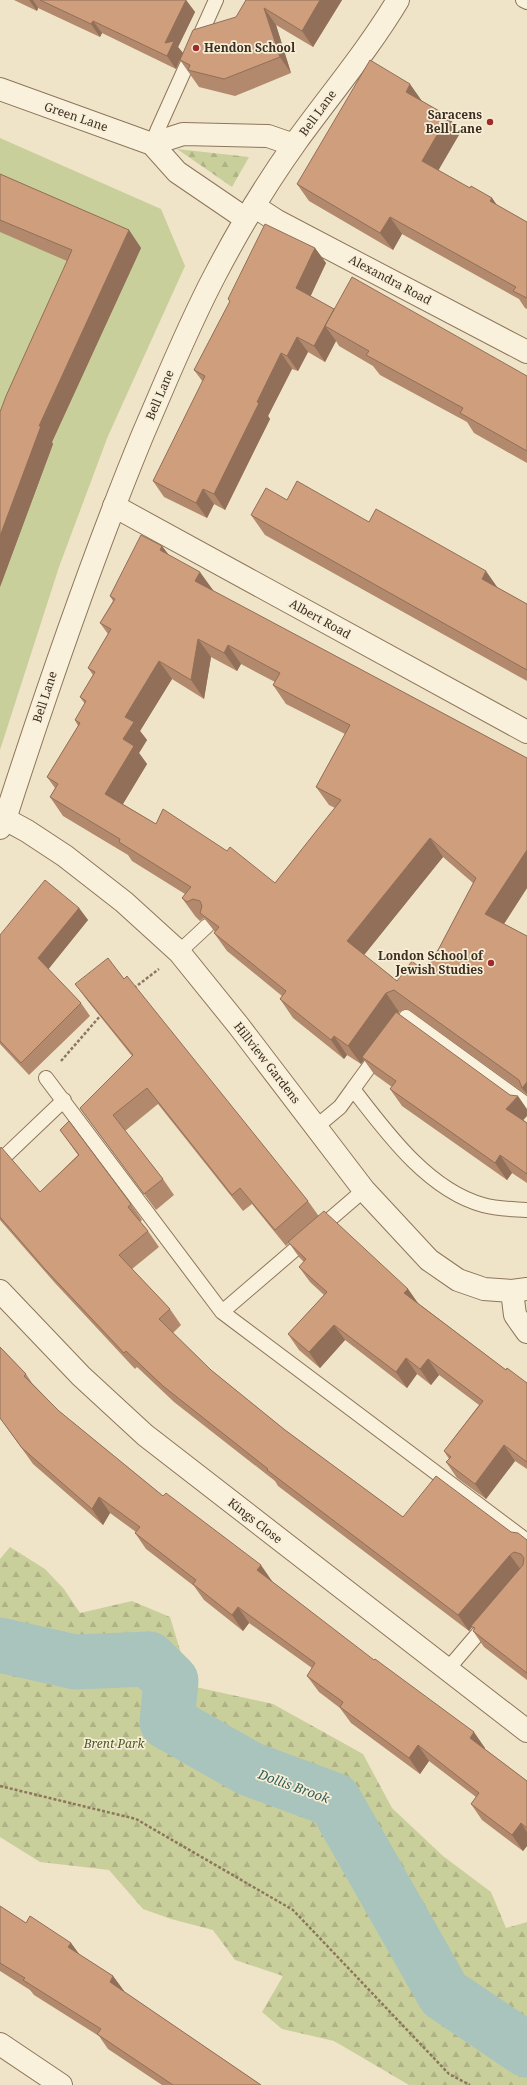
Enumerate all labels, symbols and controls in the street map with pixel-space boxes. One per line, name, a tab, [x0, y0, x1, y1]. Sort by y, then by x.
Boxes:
place label: Hendon School	[204, 39, 296, 56]
marker: Hendon School	[191, 43, 201, 53]
street label: Bell Lane	[295, 86, 340, 139]
street label: Green Lane	[42, 98, 110, 135]
place label: Saracens Bell Lane	[426, 106, 482, 137]
marker: Saracens Bell Lane	[485, 117, 495, 127]
street label: Alexandra Road	[346, 251, 435, 309]
street label: Bell Lane	[141, 367, 178, 423]
street label: Albert Road	[286, 595, 355, 643]
street label: Bell Lane	[28, 669, 61, 725]
place label: London School of Jewish Studies	[378, 947, 484, 978]
marker: London School of Jewish Studies	[486, 958, 496, 968]
street label: Hillview Gardens	[230, 1018, 305, 1107]
street label: Kings Close	[225, 1494, 286, 1547]
park label: Brent Park	[83, 1735, 146, 1752]
water label: Dollis Brook	[255, 1764, 333, 1807]

